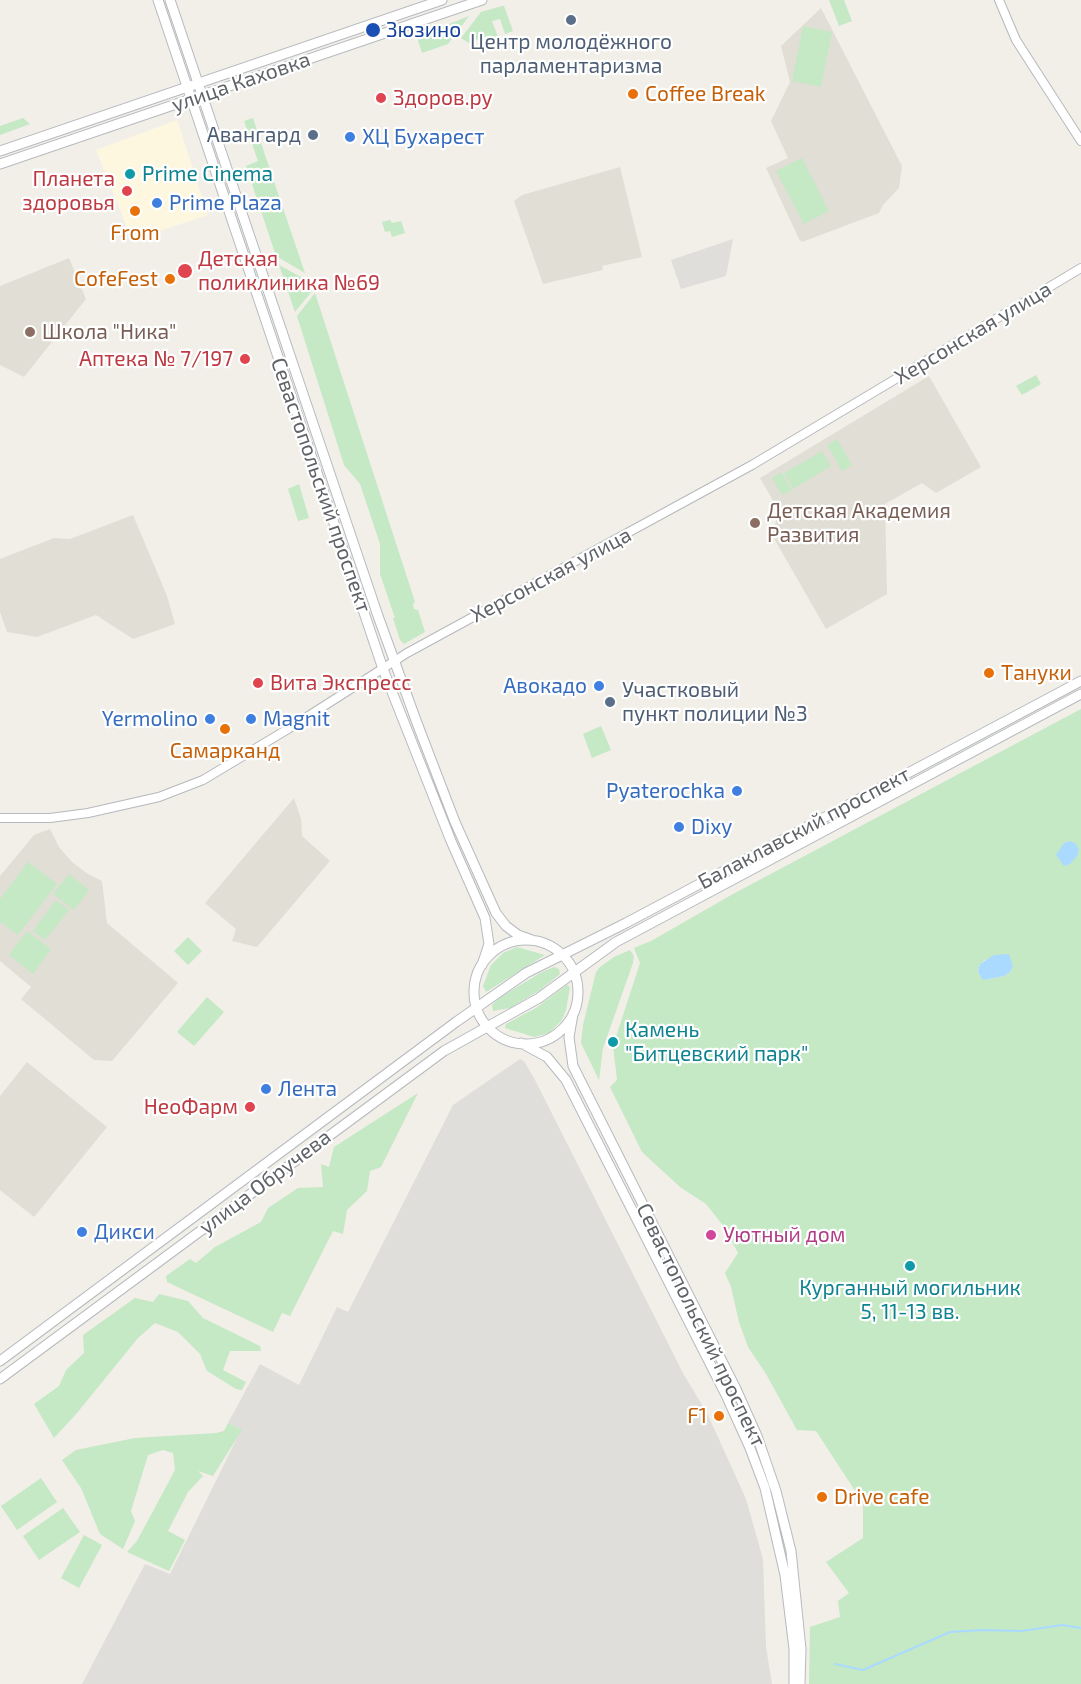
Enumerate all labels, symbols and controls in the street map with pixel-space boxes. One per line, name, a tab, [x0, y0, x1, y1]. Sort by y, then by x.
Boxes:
marker: Центр молодёжного парламентаризма	[564, 13, 578, 27]
place label: Зюзино	[386, 17, 461, 43]
marker: Зюзино	[364, 21, 382, 39]
place label: Центр молодёжного парламентаризма	[470, 29, 672, 79]
street label: улица Каховка	[168, 46, 314, 118]
place label: Coffee Break	[645, 81, 766, 107]
place label: Здоров.ру	[393, 85, 493, 111]
marker: Coffee Break	[626, 87, 640, 101]
marker: Здоров.ру	[374, 91, 388, 105]
place label: Авангард	[207, 122, 301, 148]
place label: ХЦ Бухарест	[362, 124, 485, 150]
marker: Авангард	[306, 128, 320, 142]
marker: ХЦ Бухарест	[343, 130, 357, 144]
place label: Prime Cinema	[142, 161, 273, 187]
place label: Планета здоровья	[22, 166, 115, 216]
marker: Prime Cinema	[123, 167, 137, 181]
marker: Планета здоровья	[120, 184, 134, 198]
place label: Prime Plaza	[169, 190, 282, 216]
marker: Prime Plaza	[150, 196, 164, 210]
marker: From	[128, 204, 142, 218]
place label: From	[110, 220, 160, 246]
place label: Детская поликлиника №69	[198, 246, 380, 296]
marker: Детская поликлиника №69	[176, 262, 194, 280]
place label: CofeFest	[74, 266, 158, 292]
marker: CofeFest	[163, 272, 177, 286]
street label: Херсонская улица	[890, 276, 1056, 390]
place label: Школа "Ника"	[42, 319, 176, 345]
marker: Школа "Ника"	[23, 325, 37, 339]
place label: Аптека № 7/197	[79, 346, 233, 372]
marker: Аптека № 7/197	[238, 352, 252, 366]
street label: Севастопольский проспект	[265, 354, 377, 616]
place label: Детская Академия Развития	[767, 498, 951, 548]
marker: Детская Академия Развития	[748, 516, 762, 530]
street label: Херсонская улица	[466, 522, 636, 628]
place label: Тануки	[1001, 660, 1072, 686]
marker: Тануки	[982, 666, 996, 680]
place label: Вита Экспресс	[270, 670, 412, 696]
place label: Авокадо	[503, 673, 587, 699]
marker: Вита Экспресс	[251, 676, 265, 690]
place label: Участковый пункт полиции №3	[622, 677, 808, 727]
marker: Авокадо	[592, 679, 606, 693]
marker: Участковый пункт полиции №3	[603, 695, 617, 709]
place label: Yermolino	[102, 706, 198, 732]
place label: Magnit	[263, 706, 330, 732]
marker: Yermolino	[203, 712, 217, 726]
marker: Magnit	[244, 712, 258, 726]
marker: Самарканд	[218, 722, 232, 736]
place label: Самарканд	[170, 738, 280, 764]
street label: Балаклавский проспект	[694, 761, 914, 895]
place label: Pyaterochka	[606, 778, 725, 804]
marker: Pyaterochka	[730, 784, 744, 798]
place label: Dixy	[691, 814, 732, 840]
marker: Dixy	[672, 820, 686, 834]
place label: Камень "Битцевский парк"	[625, 1017, 808, 1067]
marker: Камень "Битцевский парк"	[606, 1035, 620, 1049]
place label: Лента	[278, 1076, 337, 1102]
marker: Лента	[259, 1082, 273, 1096]
place label: НеоФарм	[144, 1094, 238, 1120]
marker: НеоФарм	[243, 1100, 257, 1114]
street label: улица Обручева	[194, 1124, 336, 1240]
street label: Севастопольский проспект	[631, 1199, 771, 1451]
place label: Дикси	[94, 1219, 155, 1245]
place label: Уютный дом	[723, 1222, 846, 1248]
marker: Дикси	[75, 1225, 89, 1239]
marker: Уютный дом	[704, 1228, 718, 1242]
marker: Курганный могильник 5, 11-13 вв.	[903, 1259, 917, 1273]
place label: Курганный могильник 5, 11-13 вв.	[799, 1275, 1021, 1325]
place label: F1	[687, 1403, 707, 1429]
marker: F1	[712, 1409, 726, 1423]
place label: Drive cafe	[834, 1484, 929, 1510]
marker: Drive cafe	[815, 1490, 829, 1504]

